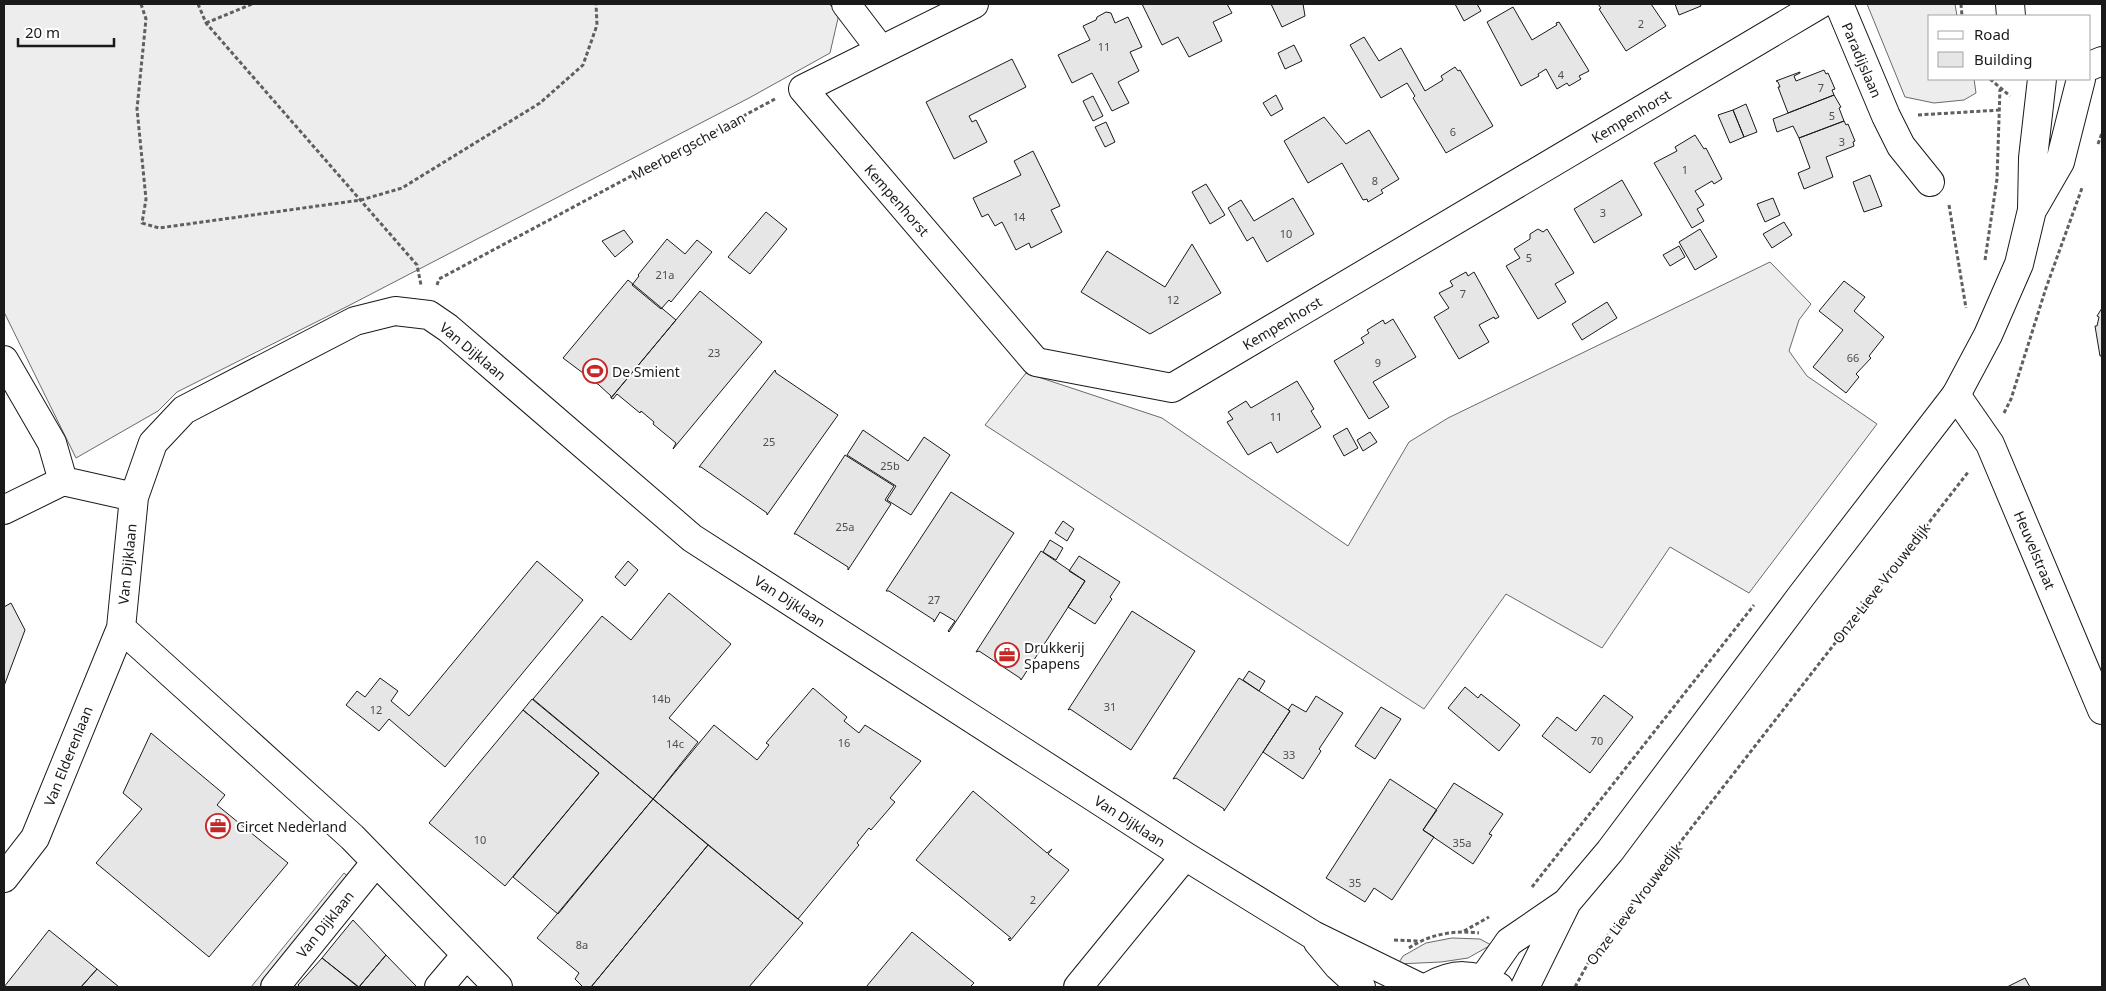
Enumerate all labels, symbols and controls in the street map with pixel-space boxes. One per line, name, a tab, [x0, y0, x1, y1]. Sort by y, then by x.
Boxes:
scale bar	[18, 15, 114, 47]
legend	[1928, 15, 2091, 80]
house number: 2	[1638, 16, 1644, 31]
street label: Paradijslaan	[1838, 19, 1886, 101]
text: 20 m	[25, 22, 60, 42]
text: Road	[1974, 24, 2010, 44]
house number: 11	[1098, 39, 1110, 54]
text: Building	[1974, 49, 2032, 69]
house number: 4	[1558, 67, 1565, 82]
house number: 7	[1818, 80, 1824, 95]
street label: Kempenhorst	[1588, 85, 1674, 147]
street label: Meerbergsche laan	[628, 108, 748, 184]
house number: 5	[1829, 108, 1835, 123]
house number: 6	[1450, 124, 1456, 139]
house number: 3	[1839, 134, 1845, 149]
street label: Kempenhorst	[860, 160, 934, 240]
house number: 1	[1682, 162, 1688, 177]
house number: 8	[1372, 173, 1378, 188]
house number: 3	[1600, 205, 1606, 220]
house number: 14	[1013, 209, 1026, 224]
house number: 10	[1280, 226, 1292, 241]
house number: 5	[1526, 250, 1532, 265]
house number: 21a	[656, 267, 674, 282]
house number: 7	[1460, 286, 1466, 301]
house number: 12	[1167, 292, 1179, 307]
street label: Kempenhorst	[1239, 292, 1325, 354]
street label: Van Dijklaan	[436, 318, 510, 384]
house number: 23	[708, 345, 720, 360]
house number: 66	[1847, 350, 1859, 365]
house number: 9	[1375, 355, 1381, 370]
sports icon: De Smient	[582, 358, 608, 384]
place label: De Smient	[612, 362, 680, 381]
house number: 11	[1270, 409, 1282, 424]
house number: 25	[763, 434, 775, 449]
house number: 25b	[880, 458, 900, 473]
street label: Heuvelstraat	[2010, 508, 2060, 592]
street label: Onze Lieve Vrouwedijk	[1828, 518, 1934, 647]
house number: 25a	[836, 519, 854, 534]
street label: Van Dijklaan	[113, 523, 141, 605]
street label: Van Dijklaan	[751, 571, 829, 631]
house number: 27	[928, 592, 940, 607]
place label: Drukkerij Spapens	[1024, 638, 1085, 673]
office icon: Drukkerij Spapens	[994, 642, 1020, 668]
house number: 14b	[651, 691, 671, 706]
house number: 31	[1104, 699, 1116, 714]
house number: 12	[370, 702, 382, 717]
street label: Van Elderenlaan	[39, 703, 97, 809]
house number: 70	[1591, 733, 1603, 748]
house number: 16	[838, 735, 850, 750]
house number: 14c	[666, 736, 684, 751]
house number: 33	[1283, 747, 1295, 762]
street label: Van Dijklaan	[1091, 791, 1169, 851]
office icon: Circet Nederland	[205, 813, 231, 839]
place label: Circet Nederland	[236, 817, 347, 836]
house number: 10	[474, 832, 486, 847]
house number: 35a	[1453, 835, 1471, 850]
street label: Onze Lieve Vrouwedijk	[1582, 839, 1686, 969]
house number: 35	[1349, 875, 1361, 890]
street label: Van Dijklaan	[292, 886, 358, 962]
house number: 2	[1030, 892, 1036, 907]
house number: 8a	[576, 937, 588, 952]

